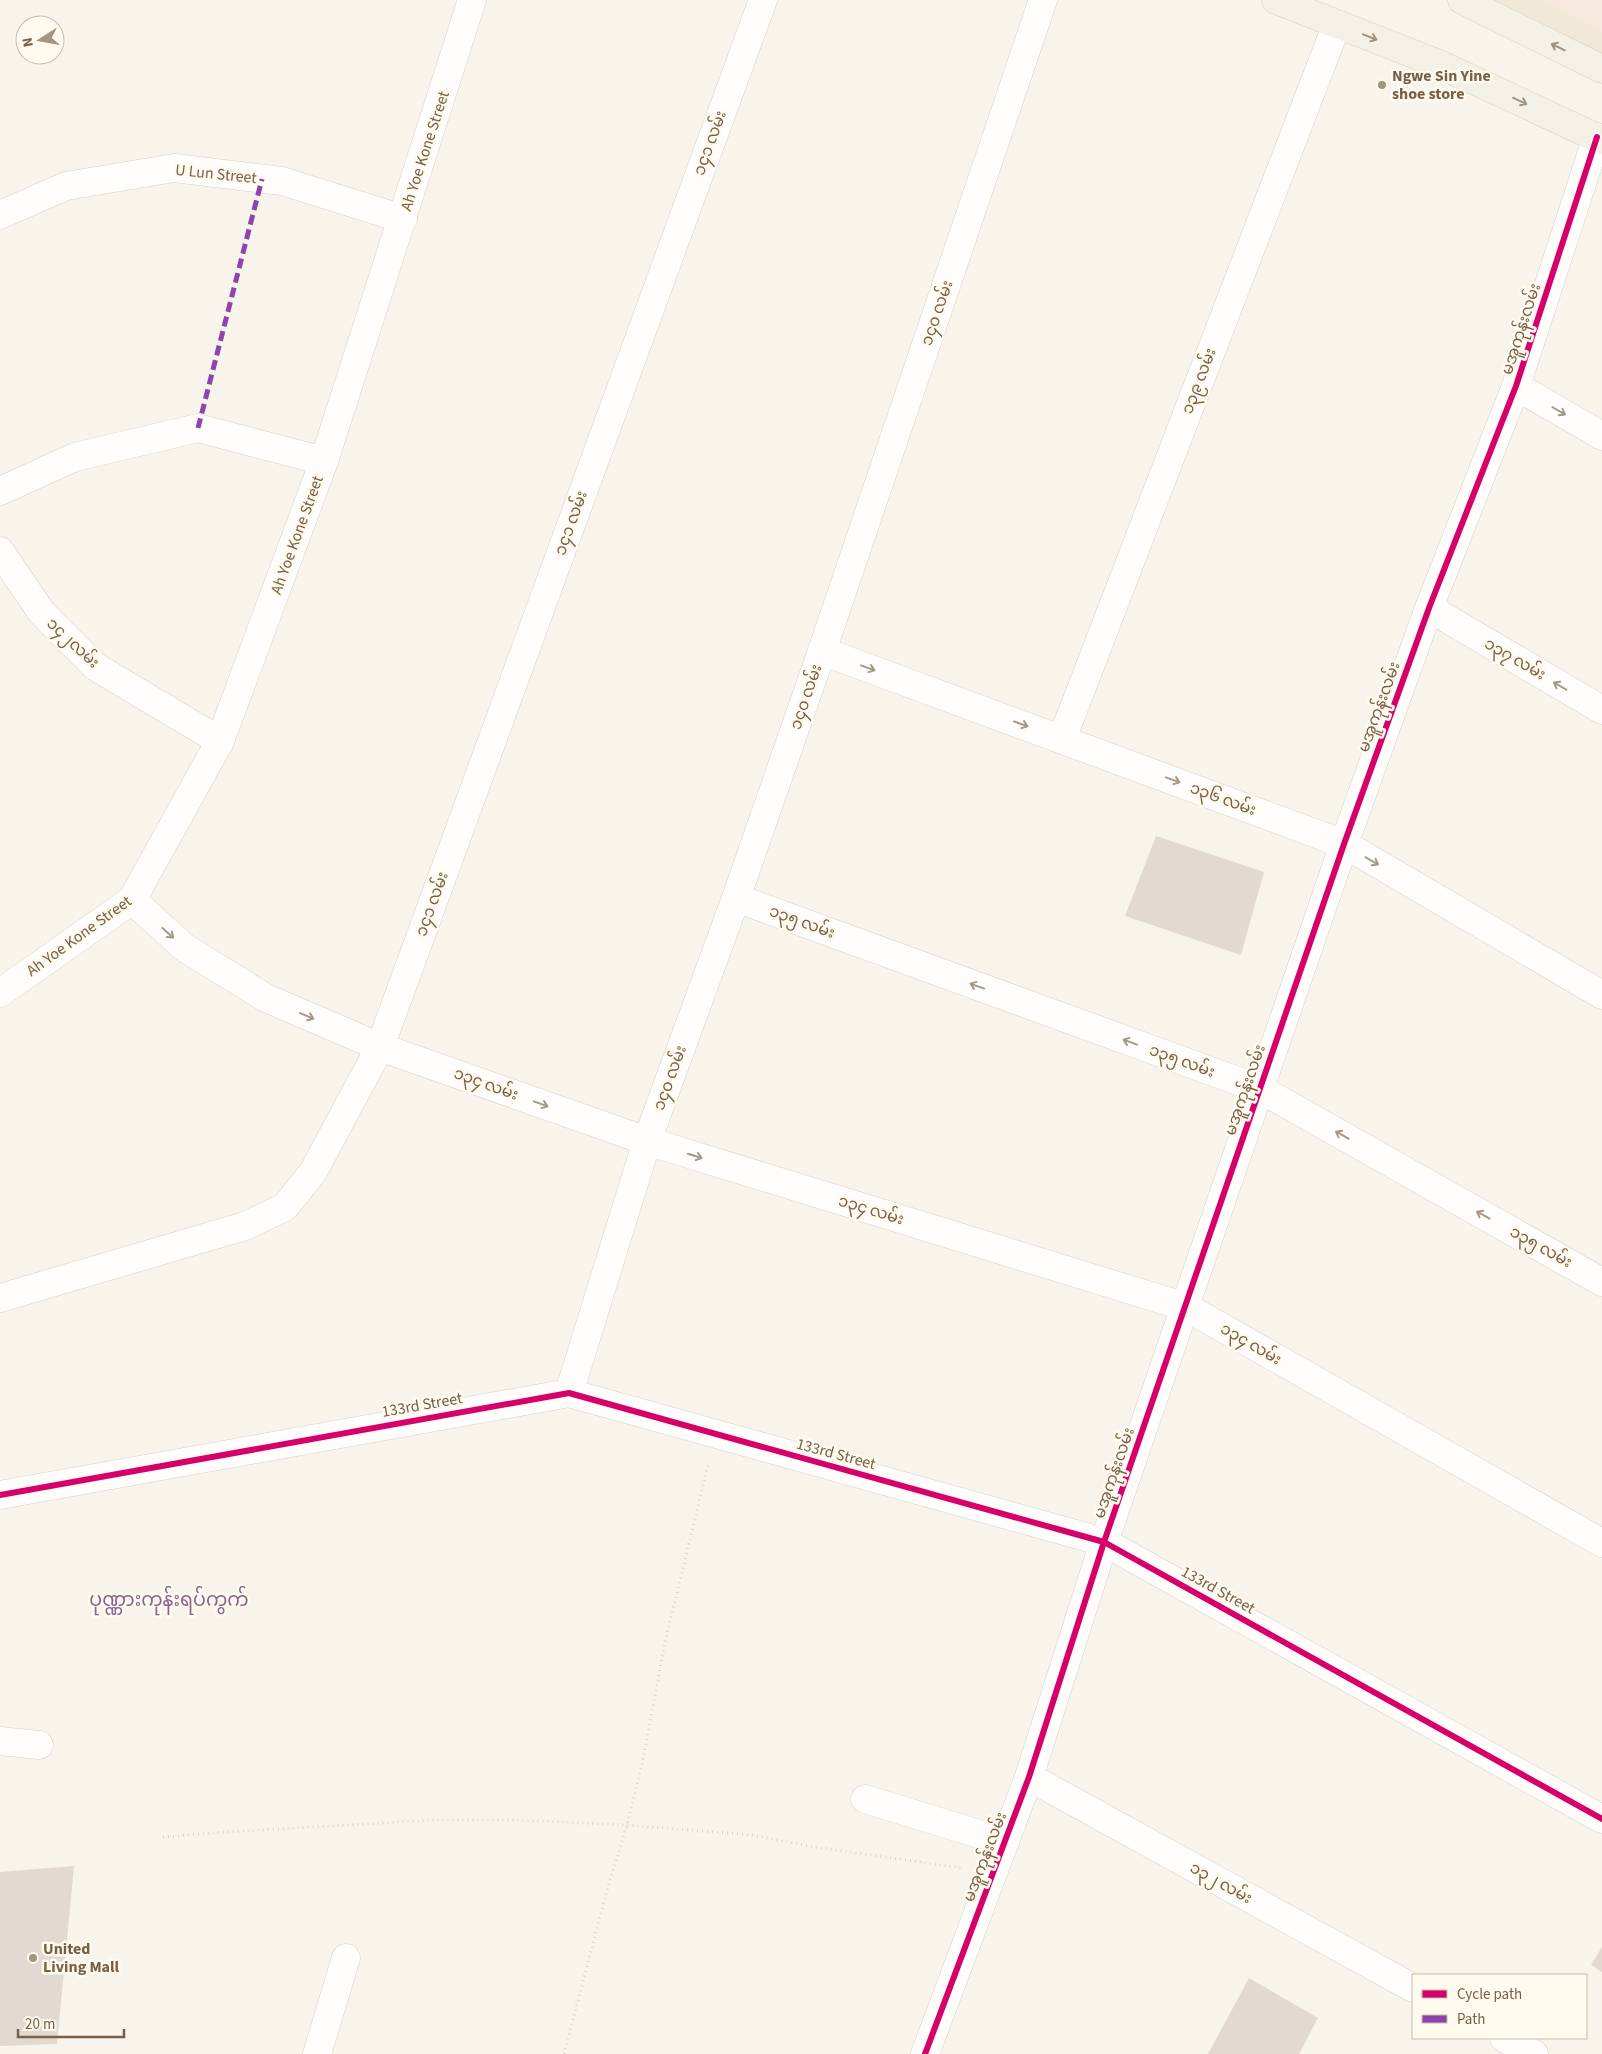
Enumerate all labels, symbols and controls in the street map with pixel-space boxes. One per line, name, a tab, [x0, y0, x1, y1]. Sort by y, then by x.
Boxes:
north arrow	[15, 15, 65, 65]
one-way arrow	[1362, 33, 1377, 42]
text: N	[18, 36, 39, 49]
one-way arrow	[1551, 42, 1566, 52]
place label: Ngwe Sin Yine shoe store	[1392, 65, 1491, 105]
marker: Ngwe Sin Yine shoe store	[1376, 79, 1388, 91]
street label: Ah Yoe Kone Street	[395, 88, 455, 214]
one-way arrow	[1512, 96, 1527, 106]
street label: ၁၄၁ လမ်း	[687, 107, 734, 179]
street label: U Lun Street	[174, 159, 258, 189]
street label: ၁၄၀ လမ်း	[915, 277, 960, 349]
street label: မအူကုန်းလမ်း	[1495, 280, 1549, 378]
street label: ၁၃၉ လမ်း	[1175, 345, 1223, 418]
one-way arrow	[1551, 406, 1565, 416]
street label: Ah Yoe Kone Street	[265, 472, 329, 598]
street label: ၁၄၁ လမ်း	[548, 487, 595, 559]
street label: ၁၄၂လမ်း	[40, 612, 105, 675]
street label: ၁၃၇ လမ်း	[1479, 632, 1550, 687]
street label: မအူကုန်းလမ်း	[1351, 658, 1408, 756]
street label: ၁၄၀ လမ်း	[784, 661, 829, 733]
one-way arrow	[860, 664, 875, 673]
one-way arrow	[1553, 680, 1568, 690]
one-way arrow	[1012, 720, 1028, 729]
one-way arrow	[1165, 776, 1180, 785]
street label: ၁၃၆ လမ်း	[1186, 776, 1260, 823]
one-way arrow	[1364, 856, 1379, 866]
street label: ၁၄၁ လမ်း	[409, 868, 456, 940]
street label: Ah Yoe Kone Street	[22, 890, 137, 982]
street label: ၁၃၅ လမ်း	[765, 899, 838, 946]
one-way arrow	[162, 927, 175, 939]
one-way arrow	[970, 981, 985, 990]
one-way arrow	[299, 1011, 314, 1021]
one-way arrow	[1122, 1037, 1138, 1046]
street label: ၁၃၅ လမ်း	[1145, 1038, 1218, 1085]
street label: မအူကုန်းလမ်း	[1218, 1041, 1274, 1139]
street label: ၁၄၀ လမ်း	[647, 1042, 694, 1114]
street label: ၁၃၄ လမ်း	[450, 1061, 522, 1108]
one-way arrow	[533, 1100, 548, 1109]
one-way arrow	[1335, 1130, 1349, 1140]
one-way arrow	[686, 1152, 702, 1161]
street label: ၁၃၄ လမ်း	[835, 1189, 907, 1232]
one-way arrow	[1476, 1210, 1491, 1220]
street label: ၁၃၅ လမ်း	[1505, 1220, 1577, 1275]
street label: ၁၃၄ လမ်း	[1215, 1317, 1286, 1372]
street label: 133rd Street	[380, 1387, 465, 1423]
street label: မအူကုန်းလမ်း	[1087, 1424, 1143, 1522]
street label: 133rd Street	[794, 1433, 879, 1475]
street label: 133rd Street	[1177, 1561, 1259, 1620]
district label: ပုဏ္ဏားကုန်းရပ်ကွက်	[89, 1585, 249, 1616]
street label: မအူကုန်းလမ်း	[957, 1808, 1015, 1906]
street label: ၁၃၂ လမ်း	[1185, 1856, 1257, 1911]
place label: United Living Mall	[43, 1938, 120, 1978]
marker: United Living Mall	[27, 1952, 39, 1964]
legend	[1412, 1974, 1587, 2039]
text: Cycle path	[1457, 1984, 1522, 2005]
scale bar	[18, 2006, 124, 2038]
text: Path	[1457, 2009, 1485, 2030]
text: 20 m	[25, 2014, 55, 2035]

